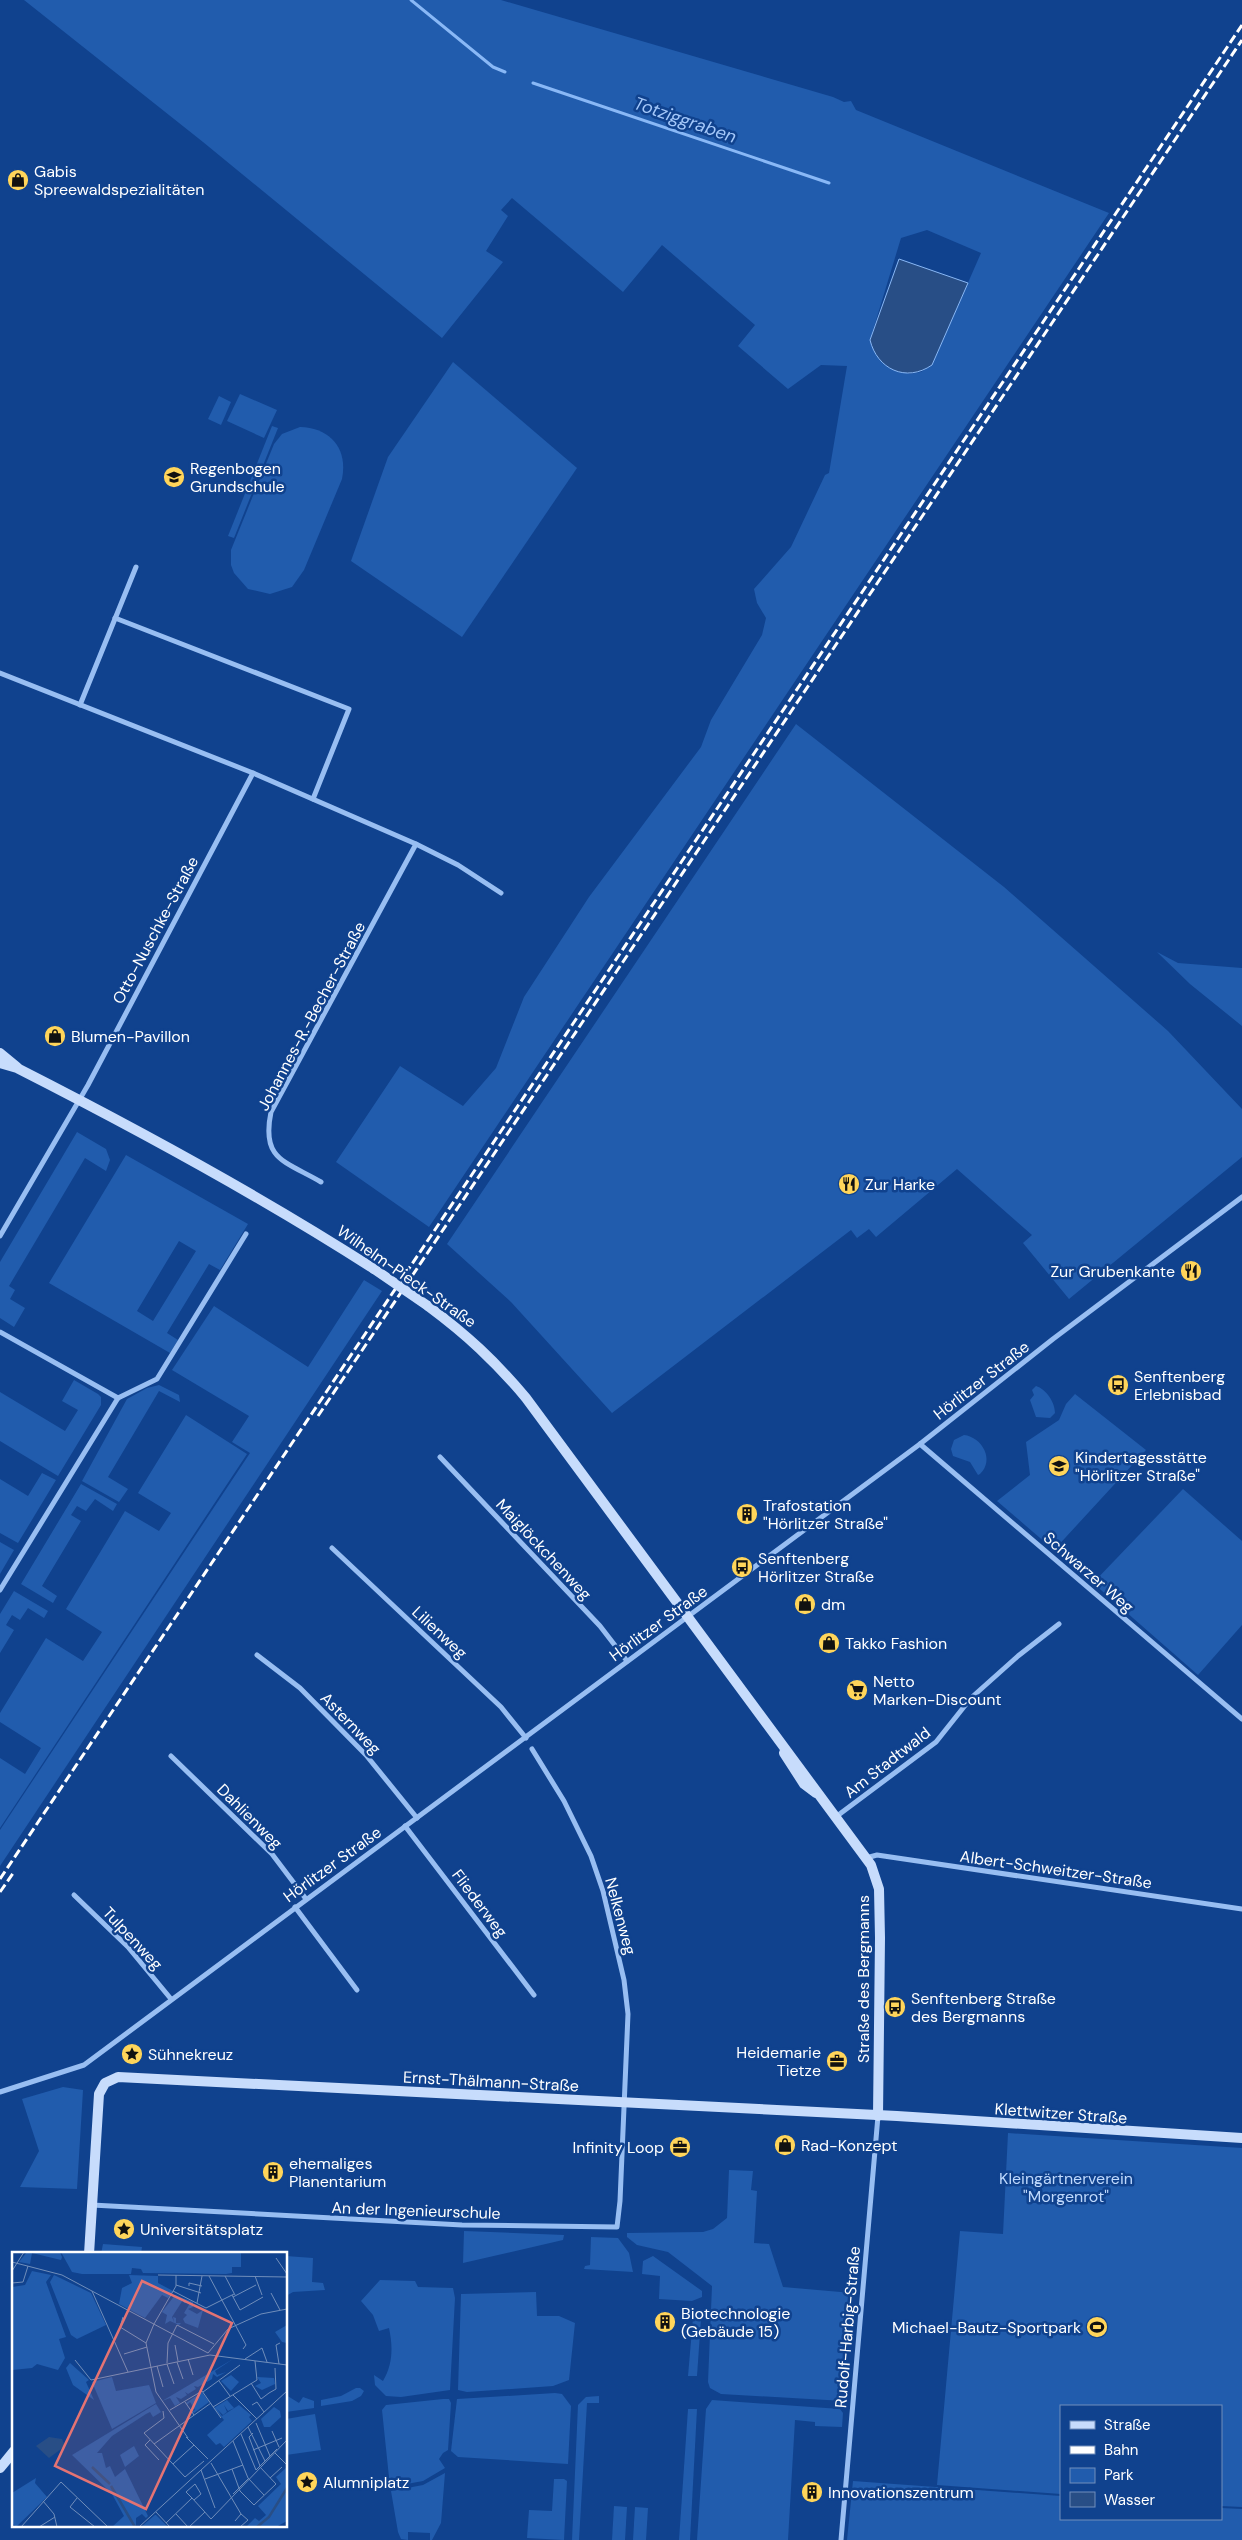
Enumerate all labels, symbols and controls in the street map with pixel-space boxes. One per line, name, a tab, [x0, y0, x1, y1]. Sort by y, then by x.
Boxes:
water label: Totziggraben	[630, 91, 740, 149]
place label: Gabis Spreewaldspezialitäten	[34, 161, 204, 200]
shop icon: Gabis Spreewaldspezialitäten	[6, 168, 30, 192]
place label: Regenbogen Grundschule	[190, 458, 285, 497]
school or university icon: Regenbogen Grundschule	[162, 465, 186, 489]
street label: Otto-Nuschke-Straße	[108, 853, 203, 1008]
street label: Johannes-R.-Becher-Straße	[253, 918, 370, 1114]
shop icon: Blumen-Pavillon	[43, 1024, 67, 1048]
place label: Blumen-Pavillon	[71, 1026, 190, 1047]
restaurant icon: Zur Harke	[837, 1172, 861, 1196]
place label: Zur Harke	[865, 1174, 935, 1195]
street label: Wilhelm-Pieck-Straße	[333, 1220, 480, 1332]
restaurant icon: Zur Grubenkante	[1179, 1259, 1203, 1283]
place label: Zur Grubenkante	[1050, 1261, 1175, 1282]
street label: Hörlitzer Straße	[929, 1336, 1034, 1424]
place label: Senftenberg Erlebnisbad	[1134, 1366, 1225, 1405]
bus stop icon: Senftenberg Erlebnisbad	[1106, 1373, 1130, 1397]
place label: Kindertagesstätte "Hörlitzer Straße"	[1075, 1447, 1207, 1486]
school or university icon: Kindertagesstätte "Hörlitzer Straße"	[1047, 1454, 1071, 1478]
street label: Maiglöckchenweg	[491, 1494, 596, 1605]
place label: Trafostation "Hörlitzer Straße"	[763, 1495, 888, 1534]
building icon: Trafostation "Hörlitzer Straße"	[735, 1502, 759, 1526]
street label: Schwarzer Weg	[1039, 1527, 1138, 1618]
place label: Senftenberg Hörlitzer Straße	[758, 1548, 874, 1587]
bus stop icon: Senftenberg Hörlitzer Straße	[730, 1555, 754, 1579]
street label: Hörlitzer Straße	[605, 1581, 711, 1666]
shop icon: dm	[793, 1592, 817, 1616]
place label: dm	[821, 1594, 845, 1615]
street label: Lilienweg	[408, 1602, 472, 1663]
shop icon: Takko Fashion	[817, 1631, 841, 1655]
place label: Takko Fashion	[845, 1633, 947, 1654]
place label: Netto Marken-Discount	[873, 1671, 1002, 1710]
supermarket icon: Netto Marken-Discount	[845, 1678, 869, 1702]
street label: Asternweg	[316, 1688, 385, 1759]
street label: Am Stadtwald	[840, 1722, 935, 1803]
street label: Dahlienweg	[212, 1779, 287, 1854]
street label: Hörlitzer Straße	[279, 1822, 385, 1907]
street label: Albert-Schweitzer-Straße	[959, 1846, 1153, 1893]
street label: Fliederweg	[447, 1865, 512, 1942]
street label: Nelkenweg	[600, 1875, 641, 1957]
street label: Straße des Bergmanns	[853, 1895, 874, 2063]
street label: Tulpenweg	[98, 1902, 167, 1974]
place label: Senftenberg Straße des Bergmanns	[911, 1988, 1056, 2027]
bus stop icon: Senftenberg Straße des Bergmanns	[883, 1995, 907, 2019]
place icon: Sühnekreuz	[120, 2042, 144, 2066]
place label: Heidemarie Tietze	[736, 2042, 821, 2081]
place label: Sühnekreuz	[148, 2044, 233, 2065]
office icon: Heidemarie Tietze	[825, 2049, 849, 2073]
street label: Ernst-Thälmann-Straße	[403, 2066, 579, 2097]
street label: Klettwitzer Straße	[994, 2098, 1128, 2129]
shop icon: Rad-Konzept	[773, 2133, 797, 2157]
office icon: Infinity Loop	[668, 2135, 692, 2159]
place label: Rad-Konzept	[801, 2135, 898, 2156]
place label: Infinity Loop	[573, 2137, 664, 2158]
place label: ehemaliges Planentarium	[289, 2153, 386, 2192]
building icon: ehemaliges Planentarium	[261, 2160, 285, 2184]
park label: Kleingärtnerverein "Morgenrot"	[999, 2168, 1133, 2207]
street label: An der Ingenieurschule	[331, 2197, 501, 2224]
place icon: Universitätsplatz	[112, 2217, 136, 2241]
place label: Universitätsplatz	[140, 2219, 263, 2240]
street label: Rudolf-Harbig-Straße	[830, 2245, 865, 2409]
inset map	[12, 2252, 288, 2528]
place label: Biotechnologie (Gebäude 15)	[681, 2303, 790, 2342]
building icon: Biotechnologie (Gebäude 15)	[653, 2310, 677, 2334]
sports icon: Michael-Bautz-Sportpark	[1085, 2315, 1109, 2339]
place label: Michael-Bautz-Sportpark	[892, 2317, 1081, 2338]
legend	[1060, 2405, 1222, 2520]
text: Straße	[1104, 2415, 1151, 2435]
text: Bahn	[1104, 2440, 1138, 2460]
text: Park	[1104, 2465, 1134, 2485]
place icon: Alumniplatz	[295, 2470, 319, 2494]
place label: Alumniplatz	[323, 2472, 409, 2493]
building icon: Innovationszentrum	[800, 2480, 824, 2504]
place label: Innovationszentrum	[828, 2482, 974, 2503]
text: Wasser	[1104, 2490, 1156, 2510]

